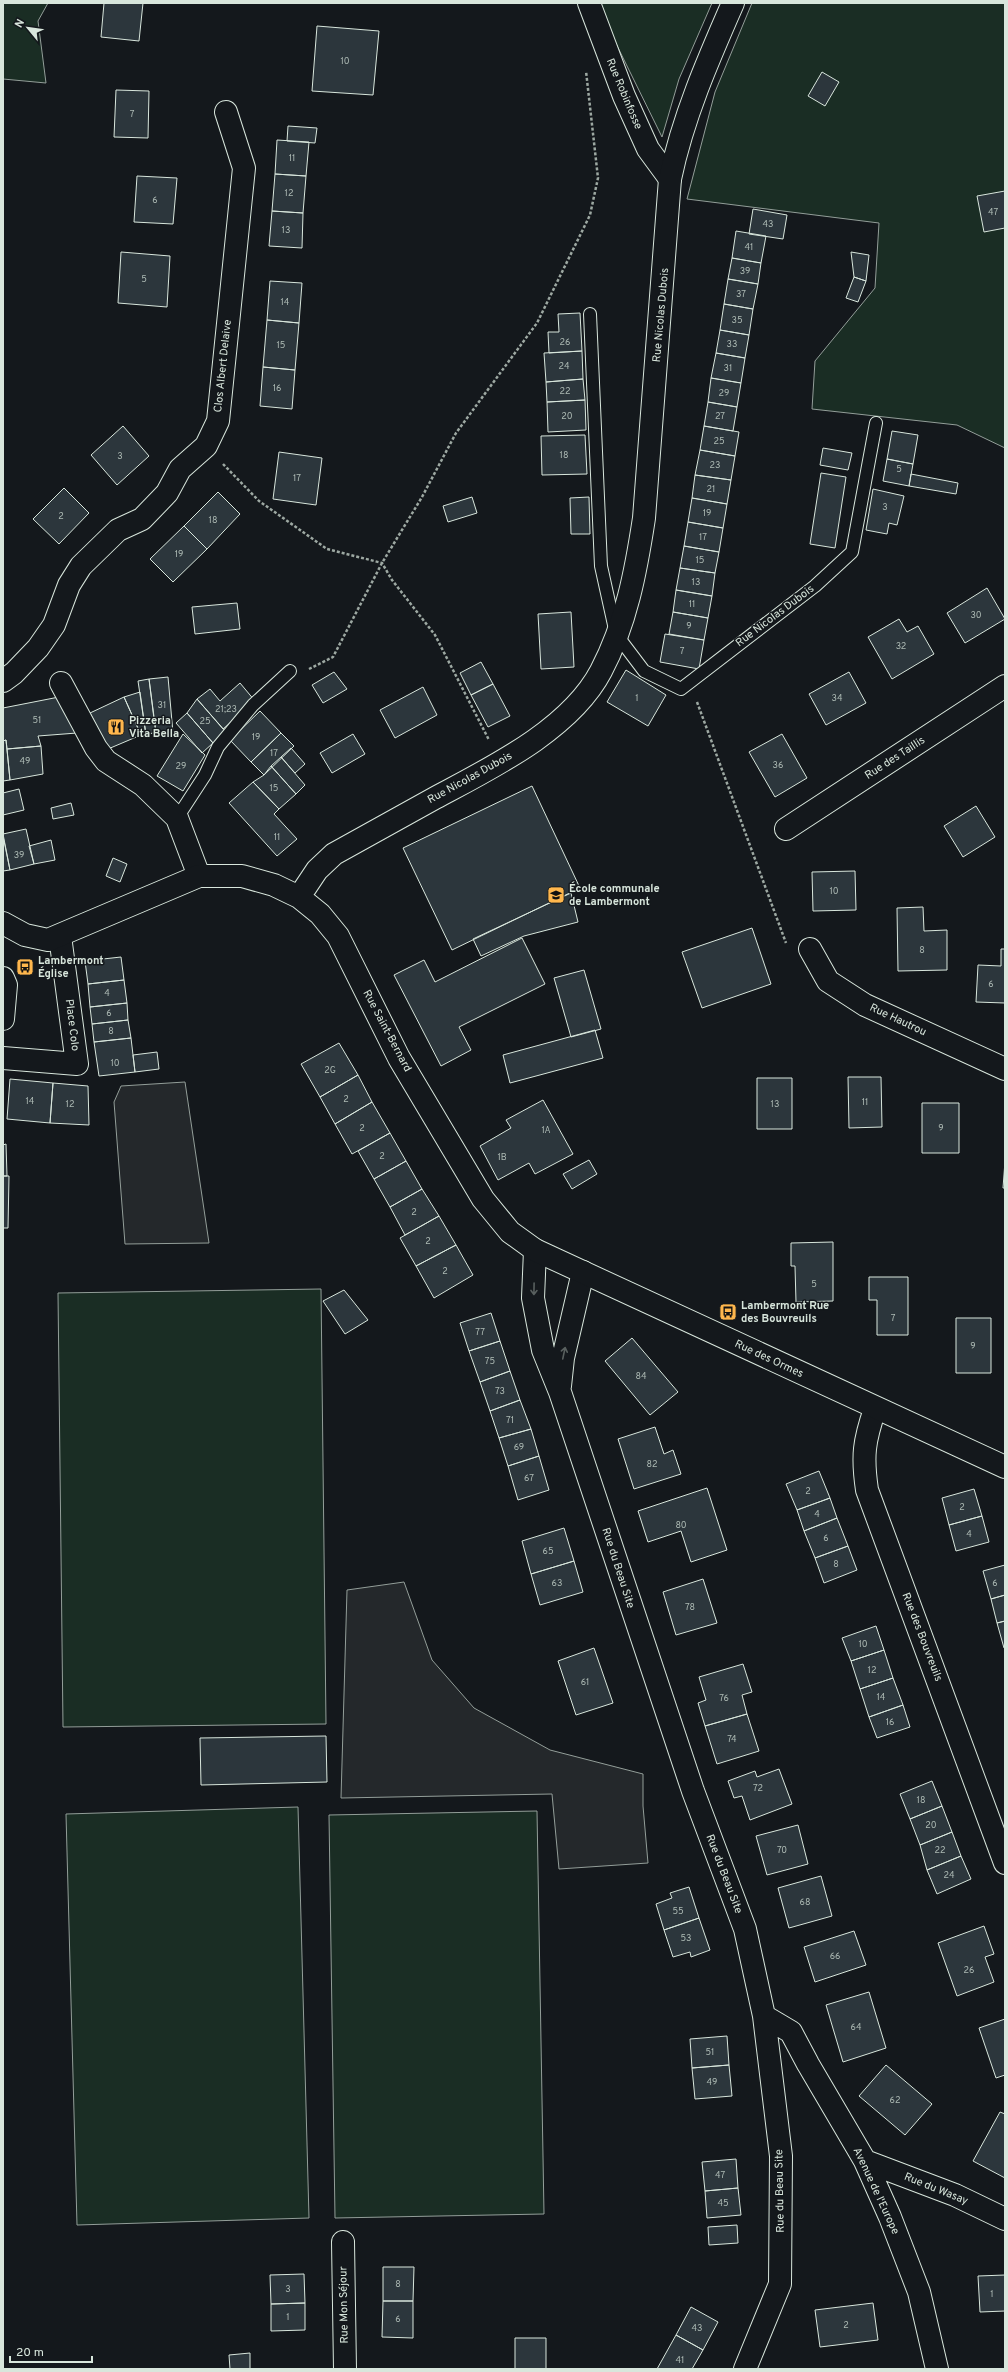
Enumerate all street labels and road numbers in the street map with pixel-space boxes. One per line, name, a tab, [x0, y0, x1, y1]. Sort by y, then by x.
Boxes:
street label: Rue Robinfosse	[603, 56, 645, 132]
street label: Rue Nicolas Dubois	[650, 267, 672, 363]
street label: Clos Albert Delaive	[211, 319, 235, 413]
street label: Rue Nicolas Dubois	[733, 582, 817, 650]
street label: Rue des Taillis	[862, 733, 928, 783]
street label: Rue Nicolas Dubois	[425, 749, 515, 807]
street label: Rue Saint-Bernard	[359, 988, 415, 1074]
street label: Place Colo	[62, 998, 82, 1052]
street label: Rue Hautrou	[867, 1001, 929, 1039]
street label: Rue des Ormes	[732, 1337, 806, 1381]
street label: Rue du Beau Site	[598, 1526, 638, 1610]
street label: Rue des Bouvreuils	[899, 1591, 945, 1683]
street label: Rue du Beau Site	[702, 1832, 746, 1916]
street label: Avenue de l'Europe	[850, 2145, 902, 2237]
street label: Rue du Beau Site	[772, 2149, 788, 2233]
street label: Rue du Wasay	[902, 2170, 970, 2208]
street label: Rue Mon Séjour	[336, 2266, 352, 2344]

